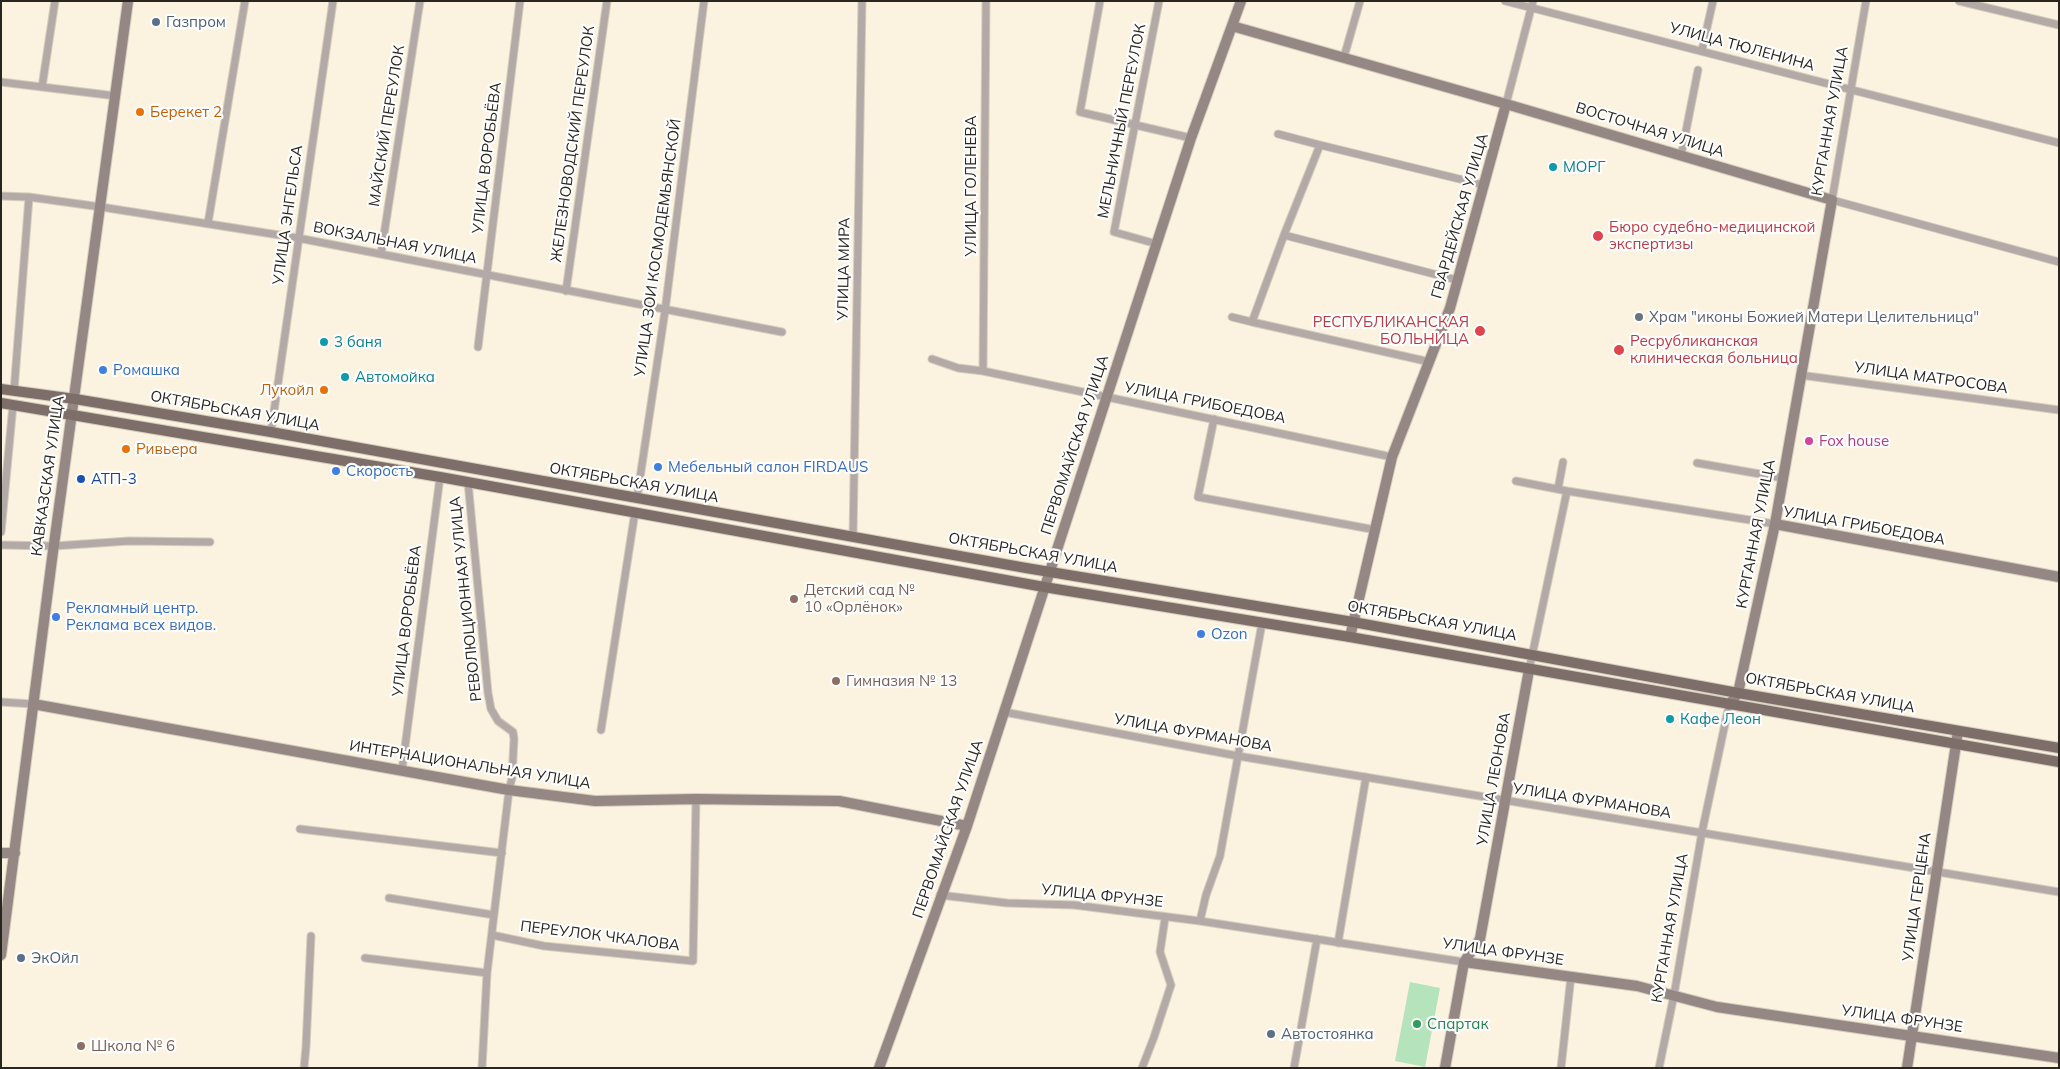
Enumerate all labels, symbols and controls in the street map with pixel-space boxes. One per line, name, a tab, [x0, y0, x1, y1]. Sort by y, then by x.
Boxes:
place label: Газпром	[166, 13, 226, 31]
marker: Газпром	[150, 16, 162, 28]
street label: УЛИЦА ТЮЛЕНИНА	[1667, 19, 1817, 75]
street label: МЕЛЬНИЧНЫЙ ПЕРЕУЛОК	[1094, 22, 1150, 220]
street label: ЖЕЛЕЗНОВОДСКИЙ ПЕРЕУЛОК	[547, 25, 599, 263]
street label: МАЙСКИЙ ПЕРЕУЛОК	[365, 44, 409, 208]
street label: КУРГАННАЯ УЛИЦА	[1808, 45, 1852, 197]
street label: УЛИЦА ВОРОБЬЁВА	[469, 81, 505, 235]
street label: ВОСТОЧНАЯ УЛИЦА	[1573, 99, 1727, 161]
place label: Берекет 2	[150, 103, 222, 121]
marker: Берекет 2	[134, 106, 146, 118]
street label: УЛИЦА ГОЛЕНЕВА	[962, 116, 980, 256]
street label: УЛИЦА ЗОИ КОСМОДЕМЬЯНСКОЙ	[631, 118, 685, 378]
street label: ГВАРДЕЙСКАЯ УЛИЦА	[1428, 131, 1492, 301]
street label: УЛИЦА ЭНГЕЛЬСА	[269, 144, 307, 286]
place label: МОРГ	[1563, 158, 1606, 176]
marker: МОРГ	[1547, 161, 1559, 173]
street label: УЛИЦА МИРА	[834, 217, 854, 321]
street label: ВОКЗАЛЬНАЯ УЛИЦА	[312, 218, 478, 268]
place label: Бюро судебно-медицинской экспертизы	[1609, 218, 1816, 253]
marker: Бюро судебно-медицинской экспертизы	[1591, 229, 1605, 243]
place label: Храм "иконы Божией Матери Целительница"	[1649, 308, 1979, 326]
marker: Храм "иконы Божией Матери Целительница"	[1633, 311, 1645, 323]
place label: РЕСПУБЛИКАНСКАЯ БОЛЬНИЦА	[1313, 313, 1469, 348]
marker: РЕСПУБЛИКАНСКАЯ БОЛЬНИЦА	[1473, 324, 1487, 338]
place label: Ресрубликанская клиническая больница	[1630, 332, 1798, 367]
place label: 3 баня	[334, 333, 382, 351]
marker: 3 баня	[318, 336, 330, 348]
marker: Ресрубликанская клиническая больница	[1612, 343, 1626, 357]
street label: ПЕРВОМАЙСКАЯ УЛИЦА	[1037, 353, 1113, 537]
street label: УЛИЦА МАТРОСОВА	[1853, 358, 2009, 398]
place label: Ромашка	[113, 361, 180, 379]
marker: Ромашка	[97, 364, 109, 376]
place label: Автомойка	[355, 368, 435, 386]
marker: Автомойка	[339, 371, 351, 383]
street label: УЛИЦА ГРИБОЕДОВА	[1123, 379, 1287, 427]
place label: Лукойл	[260, 381, 314, 399]
marker: Лукойл	[318, 384, 330, 396]
street label: ОКТЯБРЬСКАЯ УЛИЦА	[149, 387, 321, 435]
street label: КАВКАЗСКАЯ УЛИЦА	[28, 395, 68, 557]
place label: Fox house	[1819, 432, 1889, 450]
marker: Fox house	[1803, 435, 1815, 447]
place label: Ривьера	[136, 440, 198, 458]
marker: Ривьера	[120, 443, 132, 455]
place label: Мебельный салон FIRDAUS	[668, 458, 868, 476]
street label: КУРГАННАЯ УЛИЦА	[1733, 458, 1779, 610]
street label: ОКТЯБРЬСКАЯ УЛИЦА	[548, 459, 720, 507]
marker: Мебельный салон FIRDAUS	[652, 461, 664, 473]
place label: Скорость	[346, 462, 414, 480]
marker: Скорость	[330, 465, 342, 477]
place label: АТП-3	[91, 470, 137, 488]
marker: АТП-3	[75, 473, 87, 485]
street label: РЕВОЛЮЦИОННАЯ УЛИЦА	[446, 496, 486, 702]
street label: УЛИЦА ГРИБОЕДОВА	[1782, 503, 1946, 549]
street label: ОКТЯБРЬСКАЯ УЛИЦА	[947, 529, 1119, 577]
street label: УЛИЦА ВОРОБЬЁВА	[389, 544, 425, 698]
place label: Детский сад № 10 «Орлёнок»	[804, 581, 915, 616]
marker: Детский сад № 10 «Орлёнок»	[788, 593, 800, 605]
street label: ОКТЯБРЬСКАЯ УЛИЦА	[1346, 597, 1518, 645]
place label: Рекламный центр. Реклама всех видов.	[66, 599, 216, 634]
marker: Рекламный центр. Реклама всех видов.	[50, 611, 62, 623]
place label: Ozon	[1211, 625, 1248, 643]
marker: Ozon	[1195, 628, 1207, 640]
street label: ОКТЯБРЬСКАЯ УЛИЦА	[1744, 669, 1916, 717]
place label: Гимназия № 13	[846, 672, 957, 690]
marker: Гимназия № 13	[830, 675, 842, 687]
street label: УЛИЦА ФУРМАНОВА	[1112, 710, 1274, 756]
place label: Кафе Леон	[1680, 710, 1761, 728]
street label: УЛИЦА ЛЕОНОВА	[1473, 711, 1515, 847]
marker: Кафе Леон	[1664, 713, 1676, 725]
street label: ИНТЕРНАЦИОНАЛЬНАЯ УЛИЦА	[348, 737, 592, 793]
street label: ПЕРВОМАЙСКАЯ УЛИЦА	[909, 737, 987, 921]
street label: УЛИЦА ФУРМАНОВА	[1511, 780, 1673, 822]
street label: УЛИЦА ГЕРЦЕНА	[1899, 831, 1935, 963]
street label: КУРГАННАЯ УЛИЦА	[1648, 852, 1692, 1004]
street label: УЛИЦА ФРУНЗЕ	[1040, 881, 1164, 911]
street label: ПЕРЕУЛОК ЧКАЛОВА	[519, 917, 681, 955]
street label: УЛИЦА ФРУНЗЕ	[1441, 935, 1565, 969]
place label: ЭкОйл	[31, 949, 79, 967]
marker: ЭкОйл	[15, 952, 27, 964]
street label: УЛИЦА ФРУНЗЕ	[1840, 1002, 1964, 1036]
place label: Спартак	[1427, 1015, 1489, 1033]
marker: Спартак	[1411, 1018, 1423, 1030]
place label: Автостоянка	[1281, 1025, 1374, 1043]
marker: Автостоянка	[1265, 1028, 1277, 1040]
place label: Школа № 6	[91, 1037, 175, 1055]
marker: Школа № 6	[75, 1040, 87, 1052]

